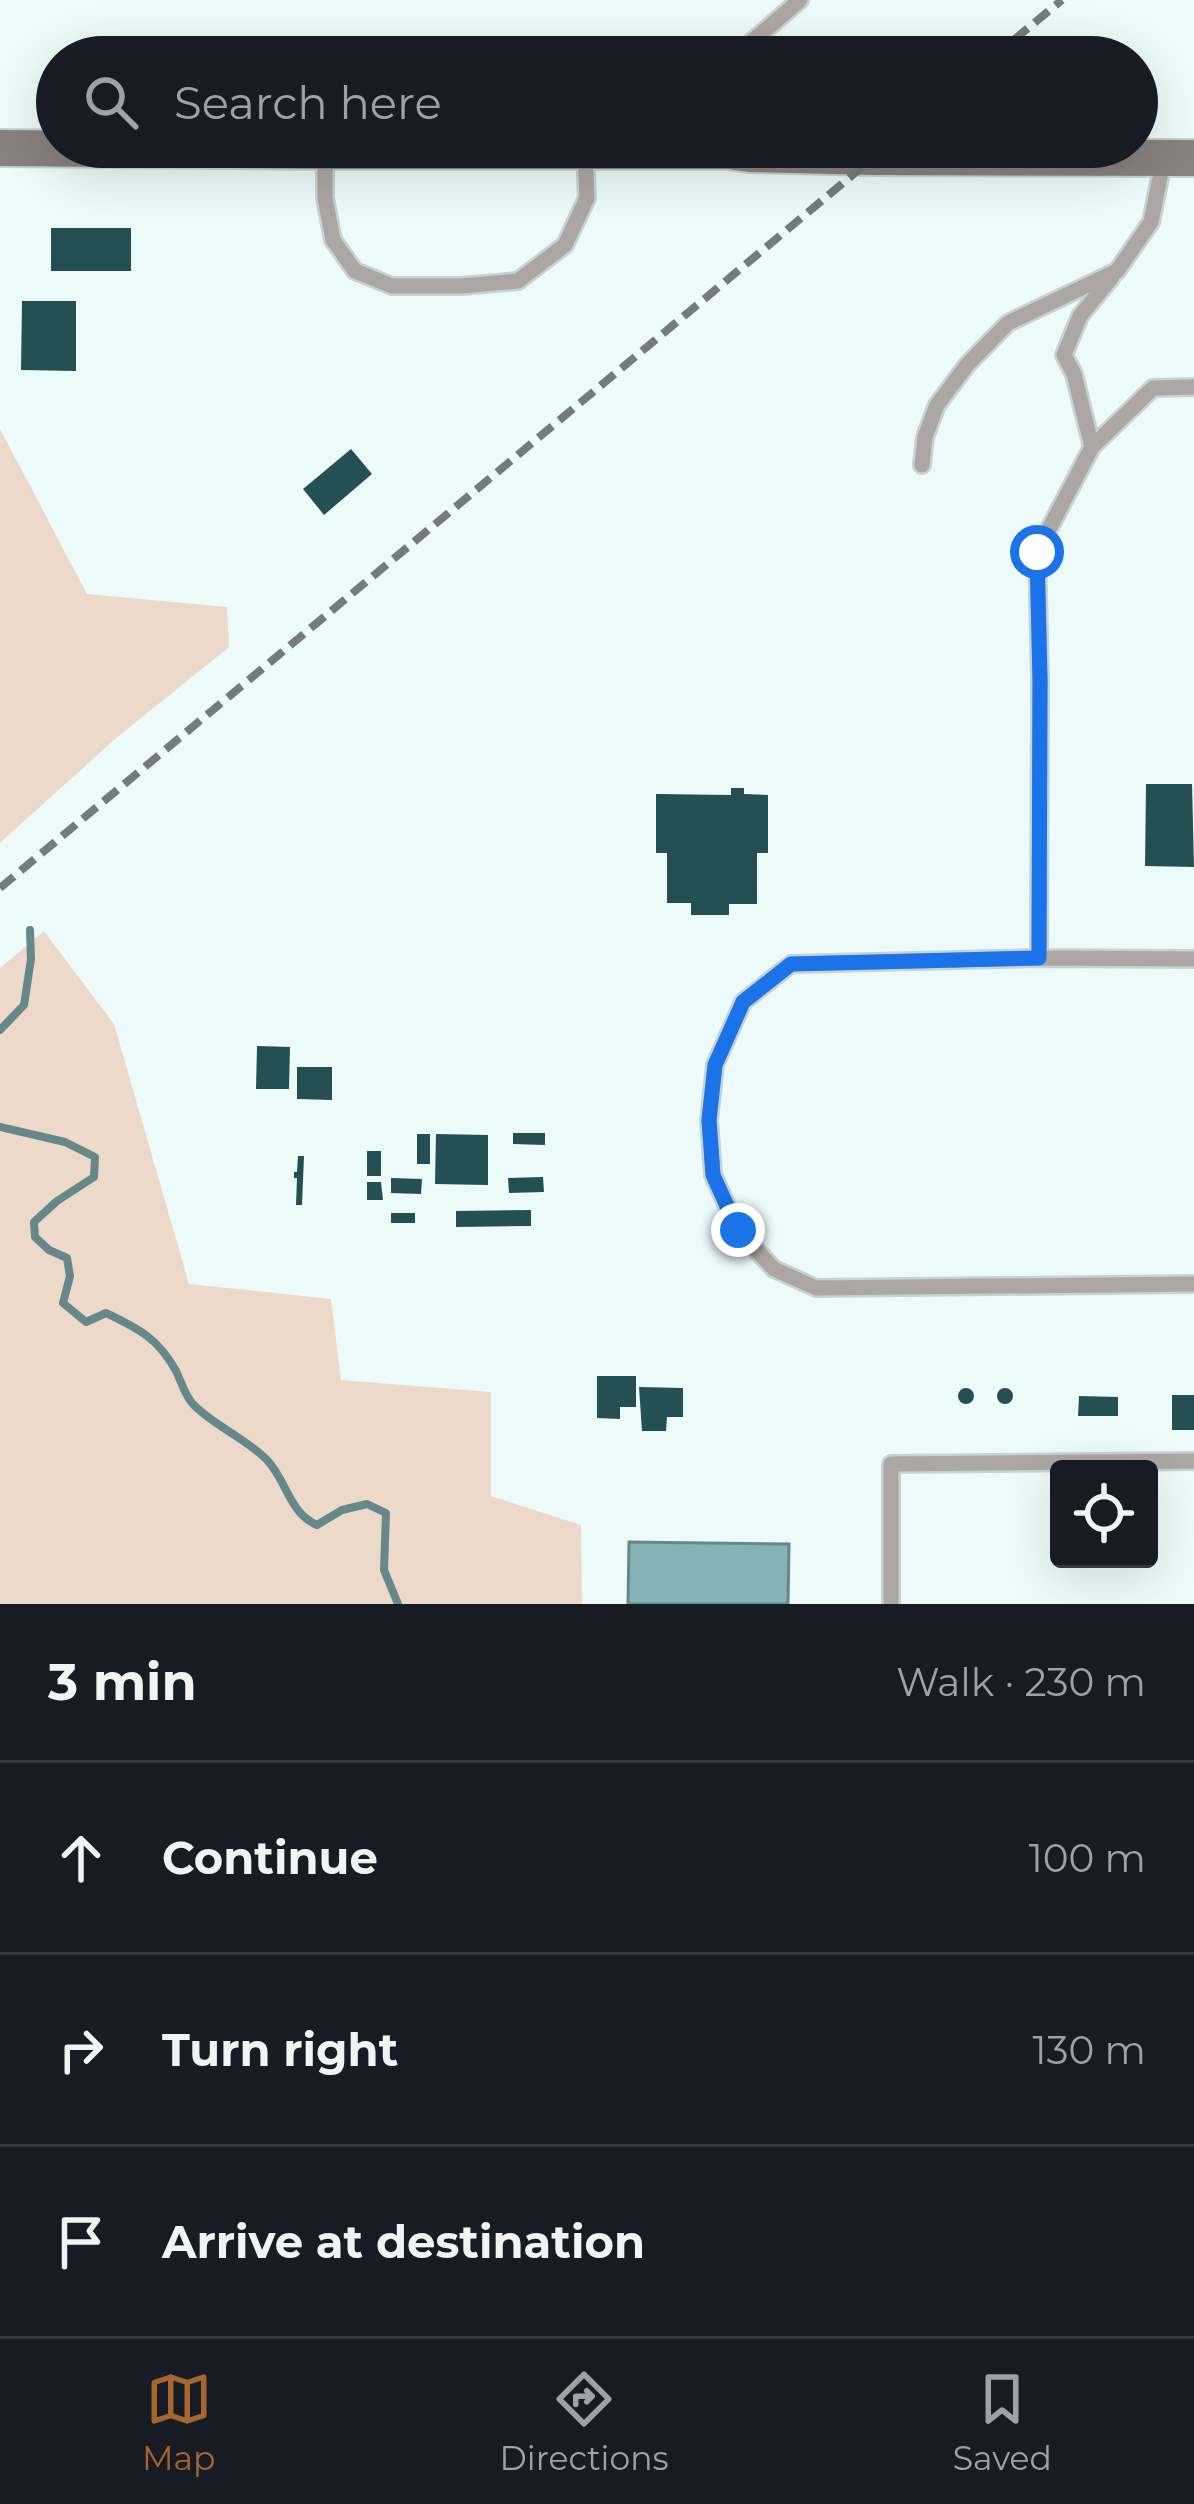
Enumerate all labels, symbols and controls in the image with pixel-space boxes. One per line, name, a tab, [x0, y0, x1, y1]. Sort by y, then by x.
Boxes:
search box	[36, 36, 1158, 168]
icon: search	[78, 69, 144, 135]
text: Search here	[174, 75, 442, 130]
route start	[1010, 525, 1064, 579]
route end	[711, 1203, 765, 1257]
map controls	[1050, 1460, 1158, 1568]
button: locate	[1050, 1460, 1158, 1568]
text: 3 min	[48, 1651, 197, 1713]
text: Walk · 230 m	[896, 1658, 1146, 1706]
icon: ahead	[48, 1825, 114, 1891]
text: Continue	[162, 1830, 378, 1885]
text: 100 m	[1029, 1834, 1146, 1882]
icon: right	[48, 2017, 114, 2083]
text: Turn right	[162, 2022, 398, 2077]
text: 130 m	[1033, 2026, 1146, 2074]
icon: arrive	[48, 2209, 114, 2275]
text: Arrive at destination	[162, 2214, 645, 2269]
tab: Map	[142, 2366, 215, 2478]
tab: Directions	[500, 2366, 669, 2478]
tab: Saved	[953, 2366, 1052, 2478]

